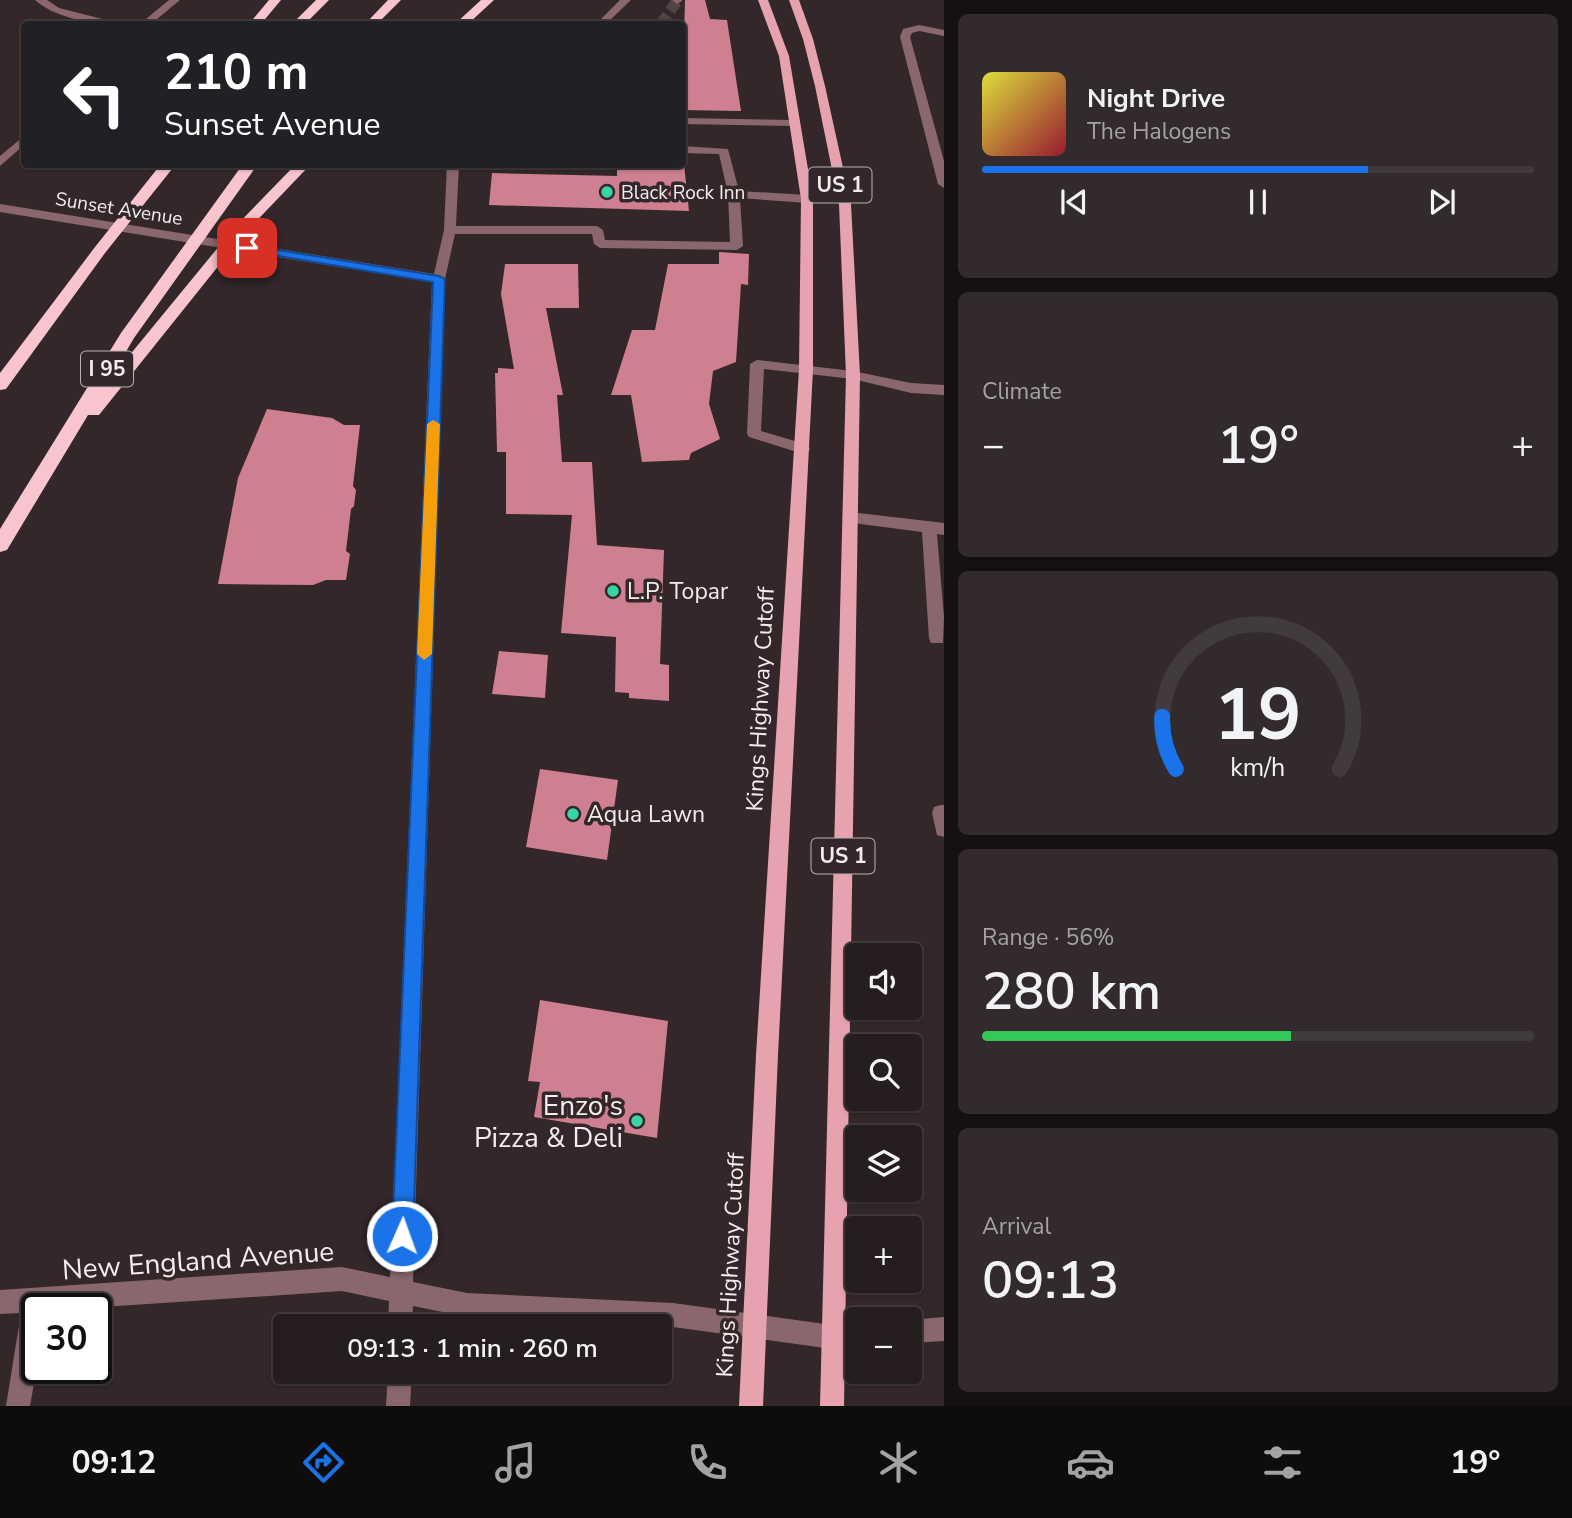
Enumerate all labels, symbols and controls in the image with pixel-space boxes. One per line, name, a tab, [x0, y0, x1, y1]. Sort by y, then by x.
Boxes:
text: 210 m	[164, 39, 308, 106]
icon: left	[49, 49, 140, 140]
text: Night Drive	[1087, 81, 1225, 116]
text: Sunset Avenue	[164, 103, 381, 146]
text: The Halogens	[1087, 116, 1231, 147]
road number: US 1	[808, 168, 872, 202]
place label: Black Rock Inn	[621, 180, 745, 206]
icon: previous	[1055, 183, 1093, 221]
icon: pause	[1239, 183, 1277, 221]
icon: next	[1423, 183, 1461, 221]
marker: Black Rock Inn	[599, 184, 615, 200]
street label: Sunset Avenue	[53, 186, 184, 232]
pin	[217, 218, 277, 278]
icon: arrive	[228, 229, 266, 267]
road number: I 95	[81, 352, 133, 386]
text: Climate	[982, 376, 1062, 407]
text: 19°	[1217, 410, 1299, 481]
text: −	[982, 420, 1005, 471]
text: +	[1511, 420, 1534, 471]
place label: L.P. Topar	[627, 576, 729, 607]
marker: L.P. Topar	[605, 583, 621, 599]
street label: Kings Highway Cutoff	[739, 585, 782, 812]
text: 19	[1214, 665, 1302, 765]
text: km/h	[1230, 751, 1286, 785]
place label: Aqua Lawn	[587, 799, 705, 830]
marker: Aqua Lawn	[565, 806, 581, 822]
road number: US 1	[812, 838, 874, 874]
text: Range · 56%	[982, 922, 1114, 953]
map controls	[845, 943, 922, 1384]
button: sound	[845, 943, 922, 1020]
text: 280 km	[982, 956, 1161, 1027]
button: search	[845, 1034, 922, 1111]
place label: Enzo's Pizza & Deli	[474, 1087, 623, 1157]
marker: Enzo's Pizza & Deli	[629, 1113, 645, 1129]
button: layers	[845, 1125, 922, 1202]
street label: Kings Highway Cutoff	[709, 1151, 752, 1378]
position arrow	[365, 1199, 439, 1273]
text: Arrival	[982, 1211, 1051, 1242]
button: +	[845, 1216, 922, 1293]
street label: New England Avenue	[61, 1233, 335, 1289]
text: 09:13	[982, 1245, 1119, 1316]
speed limit sign: 30	[21, 1293, 112, 1384]
button: −	[845, 1307, 922, 1384]
text: 09:13 · 1 min · 260 m	[347, 1331, 598, 1366]
icon: directions	[299, 1438, 348, 1487]
icon: music	[491, 1438, 540, 1487]
icon: phone	[683, 1438, 732, 1487]
icon: climate	[874, 1438, 923, 1487]
icon: car	[1066, 1438, 1115, 1487]
icon: filters	[1258, 1438, 1307, 1487]
text: 09:12	[71, 1441, 156, 1484]
text: 19°	[1450, 1441, 1500, 1484]

